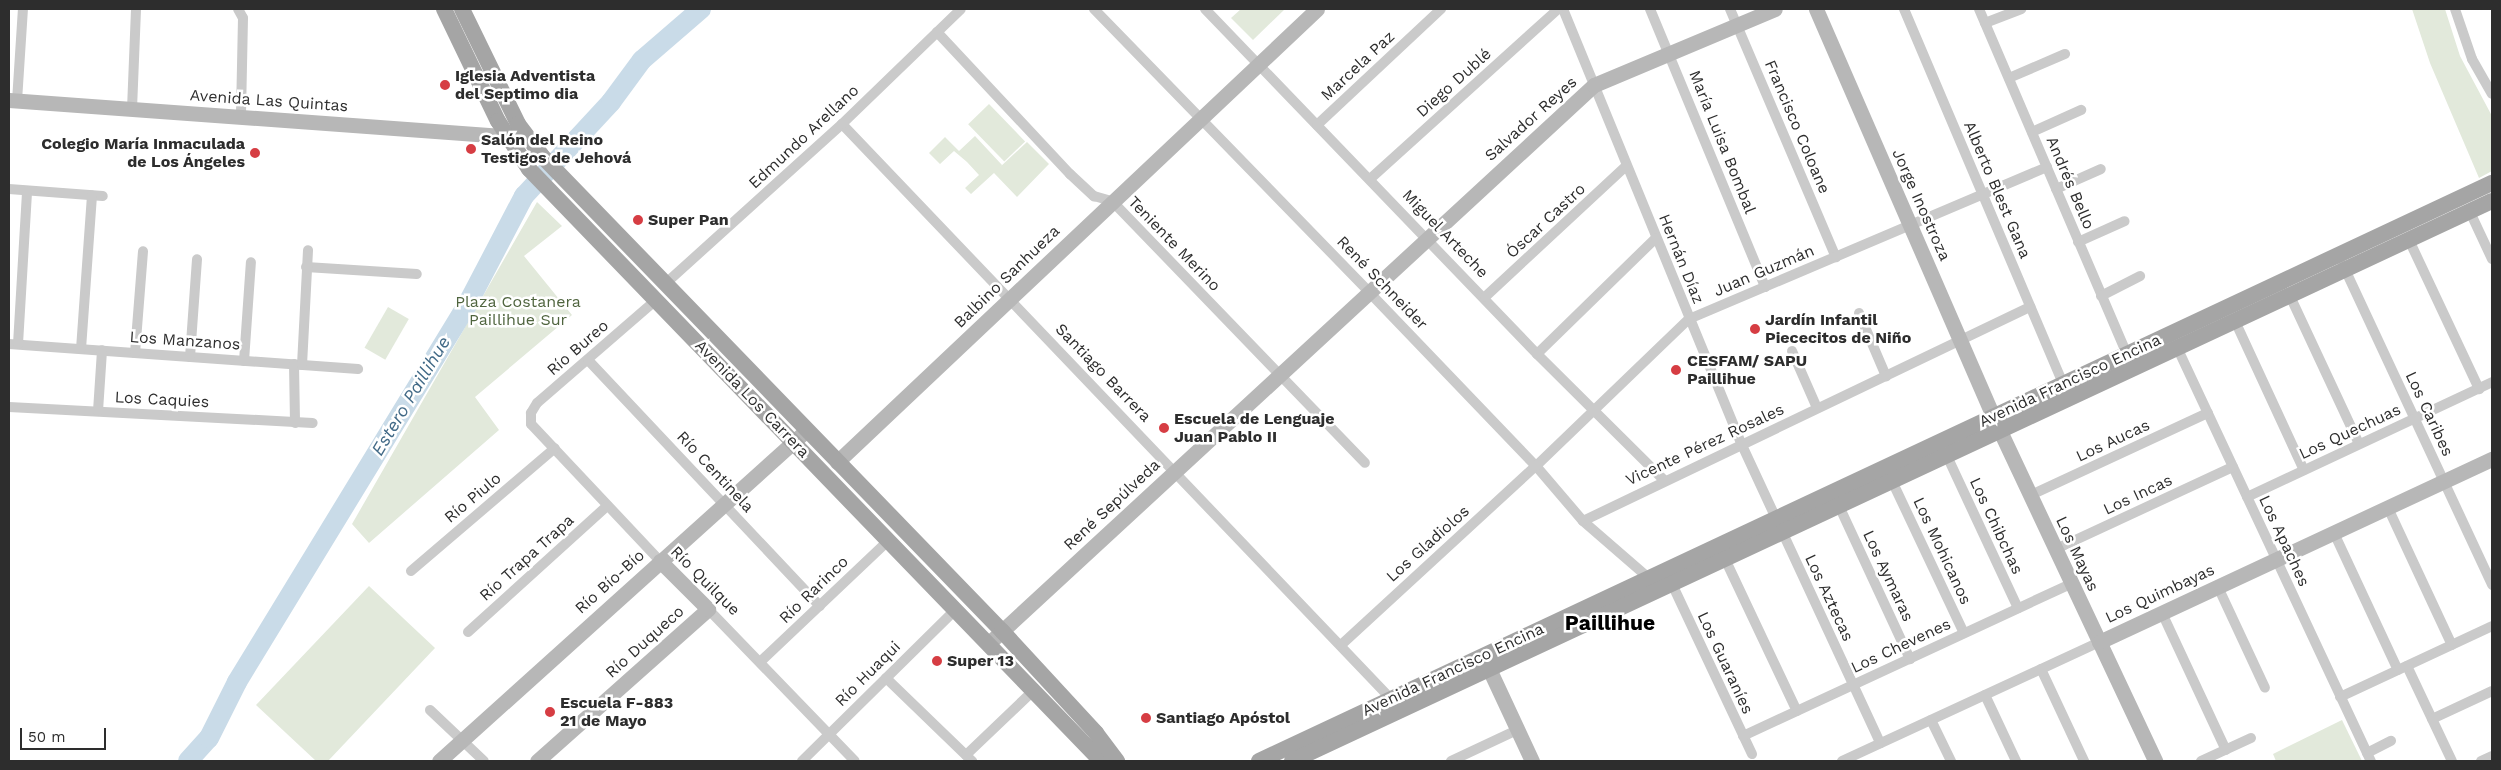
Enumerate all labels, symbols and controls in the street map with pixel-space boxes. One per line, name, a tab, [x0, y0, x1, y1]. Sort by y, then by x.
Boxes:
street label: Marcela Paz	[1317, 27, 1399, 105]
street label: Diego Dublé	[1413, 44, 1495, 122]
street label: Francisco Coloane	[1760, 57, 1834, 197]
place label: Iglesia Adventista del Septimo dia	[455, 66, 596, 104]
street label: María Luisa Bombal	[1684, 67, 1760, 217]
street label: Salvador Reyes	[1481, 73, 1581, 165]
marker: Iglesia Adventista del Septimo dia	[439, 79, 451, 91]
street label: Edmundo Arellano	[745, 81, 863, 193]
street label: Avenida Las Quintas	[189, 86, 349, 116]
street label: Alberto Blest Gana	[1959, 118, 2035, 262]
place label: Salón del Reino Testigos de Jehová	[481, 130, 631, 168]
place label: Colegio María Inmaculada de Los Ángeles	[41, 134, 245, 172]
street label: Andrés Bello	[2042, 134, 2098, 232]
marker: Salón del Reino Testigos de Jehová	[465, 143, 477, 155]
street label: Jorge Inostroza	[1888, 146, 1954, 264]
marker: Colegio María Inmaculada de Los Ángeles	[249, 147, 261, 159]
street label: Óscar Castro	[1502, 179, 1590, 263]
street label: Miguel Arteche	[1398, 185, 1492, 283]
street label: Teniente Merino	[1124, 192, 1224, 296]
place label: Super Pan	[648, 210, 729, 230]
street label: Hernán Díaz	[1654, 211, 1708, 307]
marker: Super Pan	[632, 214, 644, 226]
street label: Balbino Sanhueza	[950, 222, 1064, 332]
street label: René Schneider	[1333, 232, 1431, 334]
street label: Juan Guzmán	[1711, 241, 1817, 301]
park label: Plaza Costanera Paillihue Sur	[455, 292, 581, 330]
place label: Jardín Infantil Piececitos de Niño	[1765, 310, 1911, 348]
street label: Río Bureo	[543, 316, 613, 380]
street label: Santiago Barrera	[1051, 320, 1155, 426]
marker: Jardín Infantil Piececitos de Niño	[1749, 323, 1761, 335]
street label: Los Manzanos	[129, 328, 241, 354]
street label: Avenida Francisco Encina	[1976, 330, 2164, 432]
water label: Estero Paillihue	[367, 332, 455, 460]
street label: Avenida Los Carrera	[691, 336, 813, 462]
place label: CESFAM/ SAPU Paillihue	[1687, 351, 1807, 389]
marker: CESFAM/ SAPU Paillihue	[1669, 363, 1683, 377]
street label: Los Caribes	[2401, 369, 2457, 459]
street label: Los Caquies	[114, 388, 210, 412]
street label: Vicente Pérez Rosales	[1623, 400, 1787, 490]
street label: Los Quechuas	[2296, 400, 2404, 464]
place label: Escuela de Lenguaje Juan Pablo II	[1174, 409, 1335, 447]
street label: Los Aucas	[2073, 415, 2153, 467]
marker: Escuela de Lenguaje Juan Pablo II	[1158, 422, 1170, 434]
street label: Río Centinela	[673, 427, 757, 517]
street label: René Sepúlveda	[1060, 455, 1164, 555]
street label: Río Piulo	[441, 469, 505, 527]
street label: Los Incas	[2100, 471, 2176, 519]
street label: Los Chibchas	[1965, 475, 2027, 577]
street label: Los Apaches	[2254, 492, 2314, 590]
street label: Los Mohicanos	[1909, 494, 1975, 608]
street label: Los Gladiolos	[1382, 502, 1474, 586]
street label: Río Trapa Trapa	[475, 510, 579, 606]
street label: Los Mayas	[2051, 513, 2103, 595]
street label: Los Aymaras	[1858, 527, 1918, 625]
street label: Río Quilque	[666, 542, 744, 620]
street label: Río Bío-Bío	[571, 546, 649, 618]
street label: Los Aztecas	[1800, 551, 1858, 645]
street label: Río Rarinco	[775, 552, 853, 628]
street label: Los Quimbayas	[2102, 560, 2218, 628]
street label: Río Duqueco	[602, 602, 688, 682]
street label: Los Guaraníes	[1693, 609, 1757, 717]
district label: Paillihue	[1565, 610, 1655, 636]
street label: Los Chevenes	[1848, 615, 1954, 677]
street label: Avenida Francisco Encina	[1359, 619, 1547, 721]
street label: Río Huaqui	[831, 637, 905, 711]
place label: Super 13	[947, 651, 1014, 671]
marker: Super 13	[931, 655, 943, 667]
place label: Escuela F-883 21 de Mayo	[560, 693, 673, 731]
marker: Escuela F-883 21 de Mayo	[544, 706, 556, 718]
place label: Santiago Apóstol	[1156, 708, 1290, 728]
marker: Santiago Apóstol	[1140, 712, 1152, 724]
scale bar	[22, 718, 109, 750]
text: 50 m	[28, 728, 65, 746]

